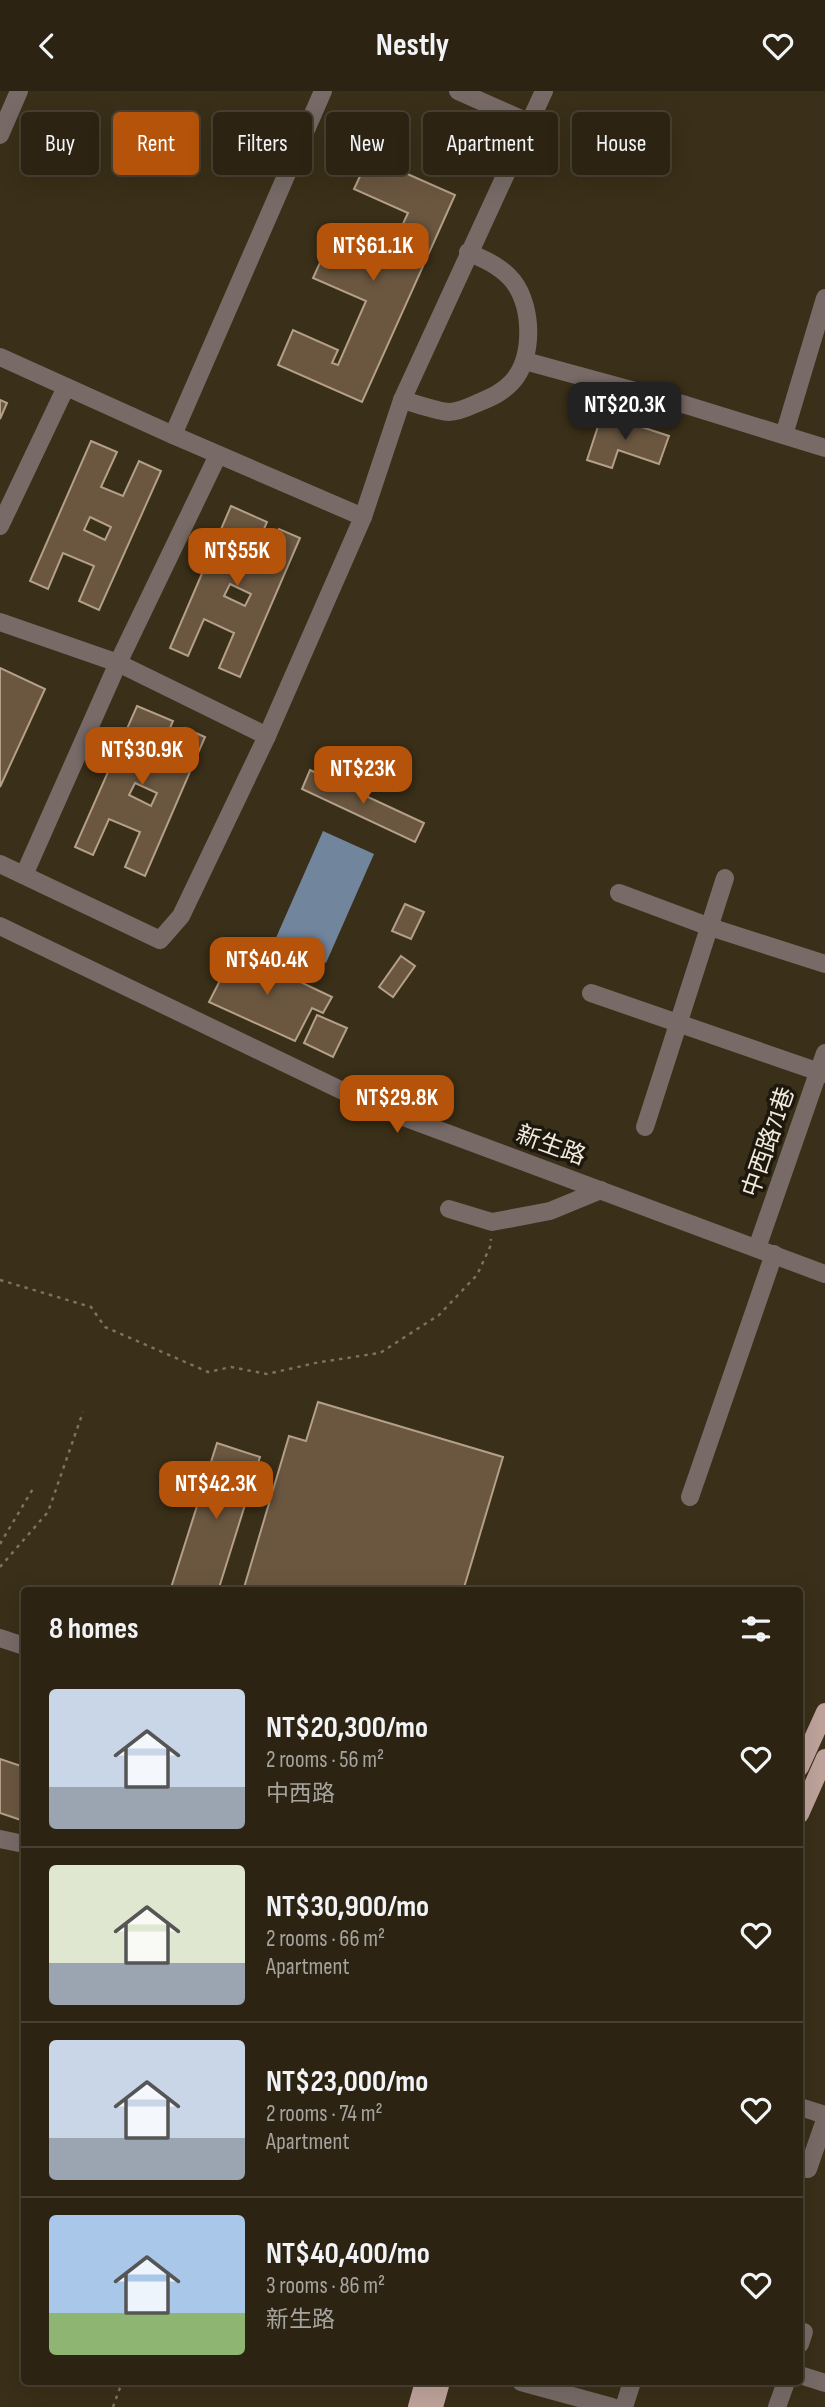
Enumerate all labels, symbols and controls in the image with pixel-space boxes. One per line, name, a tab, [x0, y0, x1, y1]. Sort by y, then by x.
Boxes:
text: Nestly	[376, 26, 449, 65]
icon: back	[28, 27, 66, 65]
icon: heart	[759, 27, 797, 65]
chip: Buy	[21, 112, 99, 175]
chip: Rent	[113, 112, 199, 175]
chip: Filters	[213, 112, 312, 175]
chip: New	[326, 112, 409, 175]
chip: Apartment	[423, 112, 558, 175]
chip: House	[572, 112, 670, 175]
pin: NT$61.1K	[301, 223, 445, 283]
text: NT$61.1K	[333, 232, 413, 260]
pin: NT$20.3K	[553, 383, 697, 442]
text: NT$20.3K	[584, 391, 666, 419]
pin: NT$55K	[180, 529, 294, 588]
text: NT$55K	[204, 537, 270, 565]
pin: NT$30.9K	[70, 727, 214, 787]
text: NT$30.9K	[101, 736, 183, 764]
pin: NT$23K	[306, 747, 420, 806]
text: NT$23K	[330, 755, 396, 783]
pin: NT$40.4K	[195, 937, 339, 997]
text: NT$40.4K	[226, 946, 308, 974]
pin: NT$29.8K	[325, 1075, 469, 1135]
street label: 中西路71巷	[736, 1083, 801, 1201]
text: NT$29.8K	[356, 1084, 438, 1112]
street label: 新生路	[512, 1120, 590, 1171]
pin: NT$42.3K	[144, 1461, 288, 1521]
text: NT$42.3K	[175, 1470, 257, 1498]
icon: filters	[737, 1610, 775, 1648]
text: 8 homes	[49, 1611, 138, 1647]
text: NT$20,300/mo	[266, 1710, 428, 1746]
icon: home	[105, 1717, 189, 1801]
icon: heart	[737, 1740, 775, 1778]
text: 2 rooms · 56 m²	[266, 1746, 384, 1774]
text: 中西路	[266, 1780, 335, 1808]
text: NT$30,900/mo	[266, 1889, 429, 1925]
icon: home	[105, 1893, 189, 1977]
icon: heart	[737, 1916, 775, 1954]
text: 2 rooms · 66 m²	[266, 1925, 385, 1953]
text: Apartment	[266, 1953, 350, 1981]
text: NT$23,000/mo	[266, 2064, 428, 2100]
icon: home	[105, 2068, 189, 2152]
icon: heart	[737, 2091, 775, 2129]
text: 2 rooms · 74 m²	[266, 2100, 383, 2128]
text: Apartment	[266, 2128, 350, 2156]
text: NT$40,400/mo	[266, 2236, 430, 2272]
icon: home	[105, 2243, 189, 2327]
icon: heart	[737, 2266, 775, 2304]
text: 3 rooms · 86 m²	[266, 2272, 385, 2300]
text: 新生路	[266, 2306, 335, 2334]

